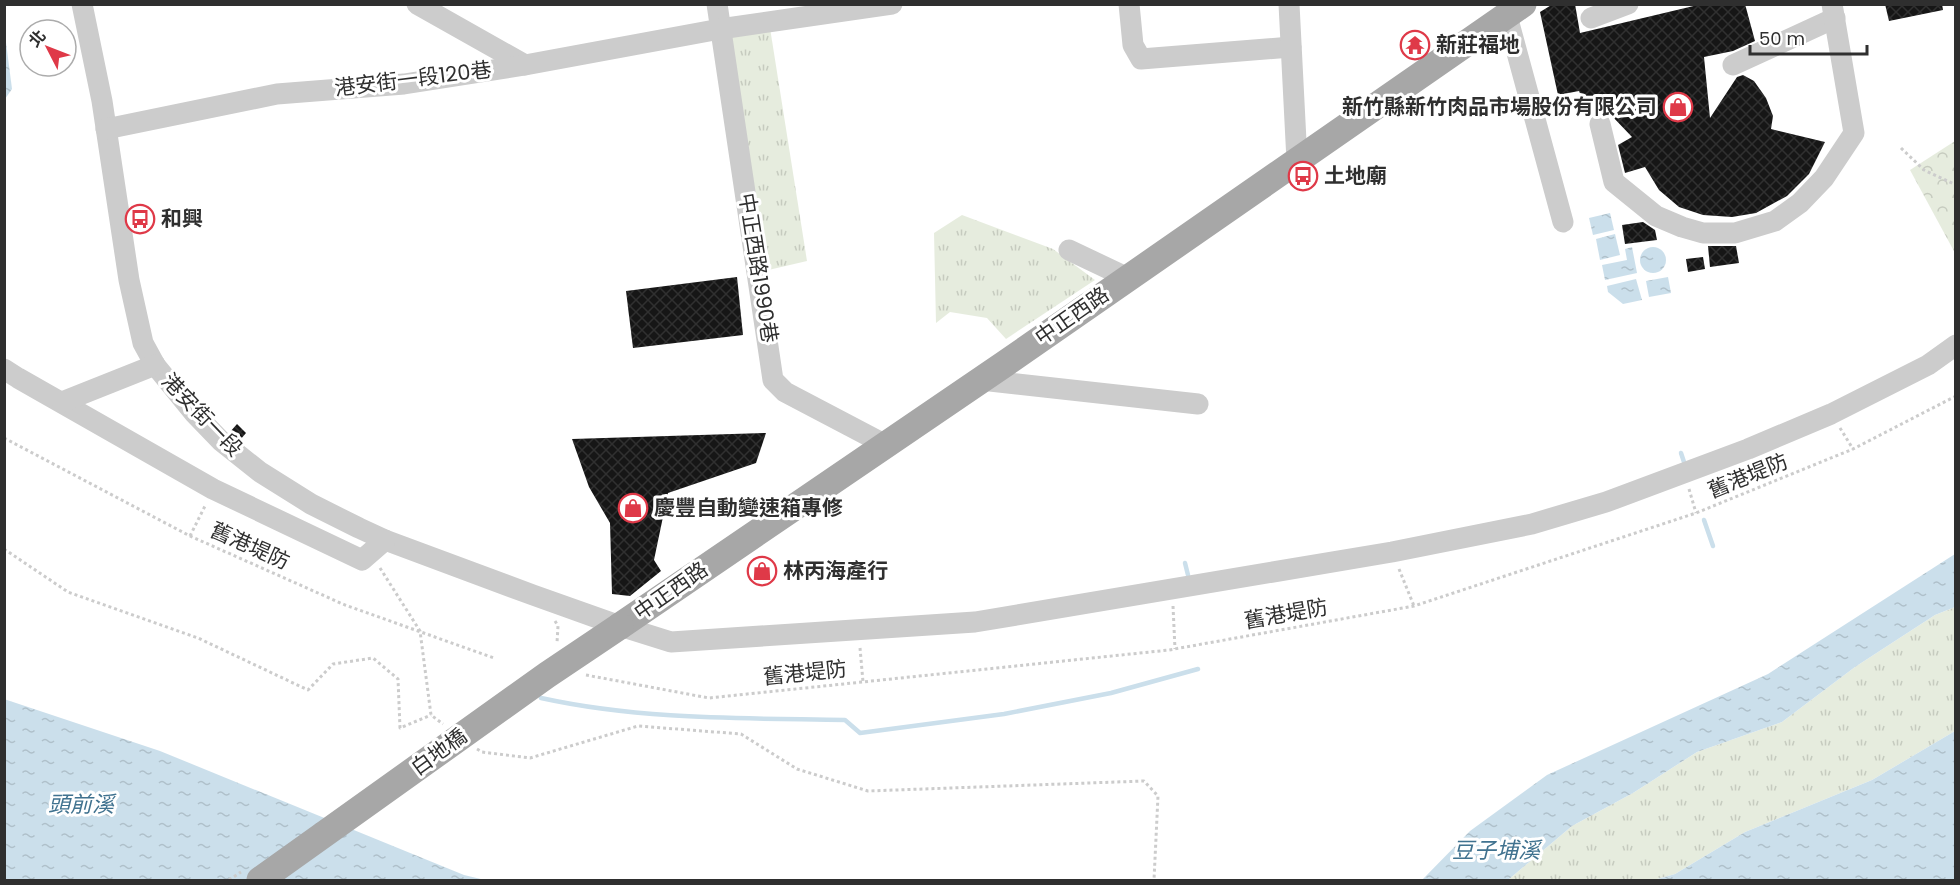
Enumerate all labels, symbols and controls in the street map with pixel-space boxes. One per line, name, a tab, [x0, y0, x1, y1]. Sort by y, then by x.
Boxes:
north arrow	[18, 18, 78, 78]
scale bar	[1750, 18, 1867, 56]
text: 北	[23, 25, 51, 52]
text: 50 m	[1759, 26, 1805, 51]
temple icon: 新莊福地	[1399, 29, 1431, 61]
place label: 新莊福地	[1436, 30, 1520, 59]
street label: 港安街一段120巷	[333, 54, 493, 103]
shop icon: 新竹縣新竹肉品市場股份有限公司	[1662, 91, 1694, 123]
place label: 新竹縣新竹肉品市場股份有限公司	[1342, 92, 1657, 121]
bus stop icon: 土地廟	[1287, 160, 1319, 192]
place label: 土地廟	[1324, 161, 1387, 190]
street label: 中正西路1990巷	[732, 191, 785, 345]
bus stop icon: 和興	[124, 203, 156, 235]
place label: 和興	[161, 204, 203, 233]
street label: 中正西路	[1029, 280, 1114, 352]
street label: 港安街一段	[155, 367, 249, 462]
street label: 舊港堤防	[1703, 446, 1792, 505]
shop icon: 慶豐自動變速箱專修	[617, 492, 649, 524]
place label: 慶豐自動變速箱專修	[654, 493, 843, 522]
street label: 舊港堤防	[206, 515, 294, 576]
street label: 中正西路	[628, 555, 713, 627]
shop icon: 林丙海產行	[746, 555, 778, 587]
place label: 林丙海產行	[783, 556, 888, 585]
street label: 舊港堤防	[1242, 592, 1330, 635]
street label: 舊港堤防	[762, 654, 848, 691]
street label: 白地橋	[405, 721, 473, 782]
water label: 頭前溪	[48, 789, 117, 820]
water label: 豆子埔溪	[1452, 835, 1543, 866]

